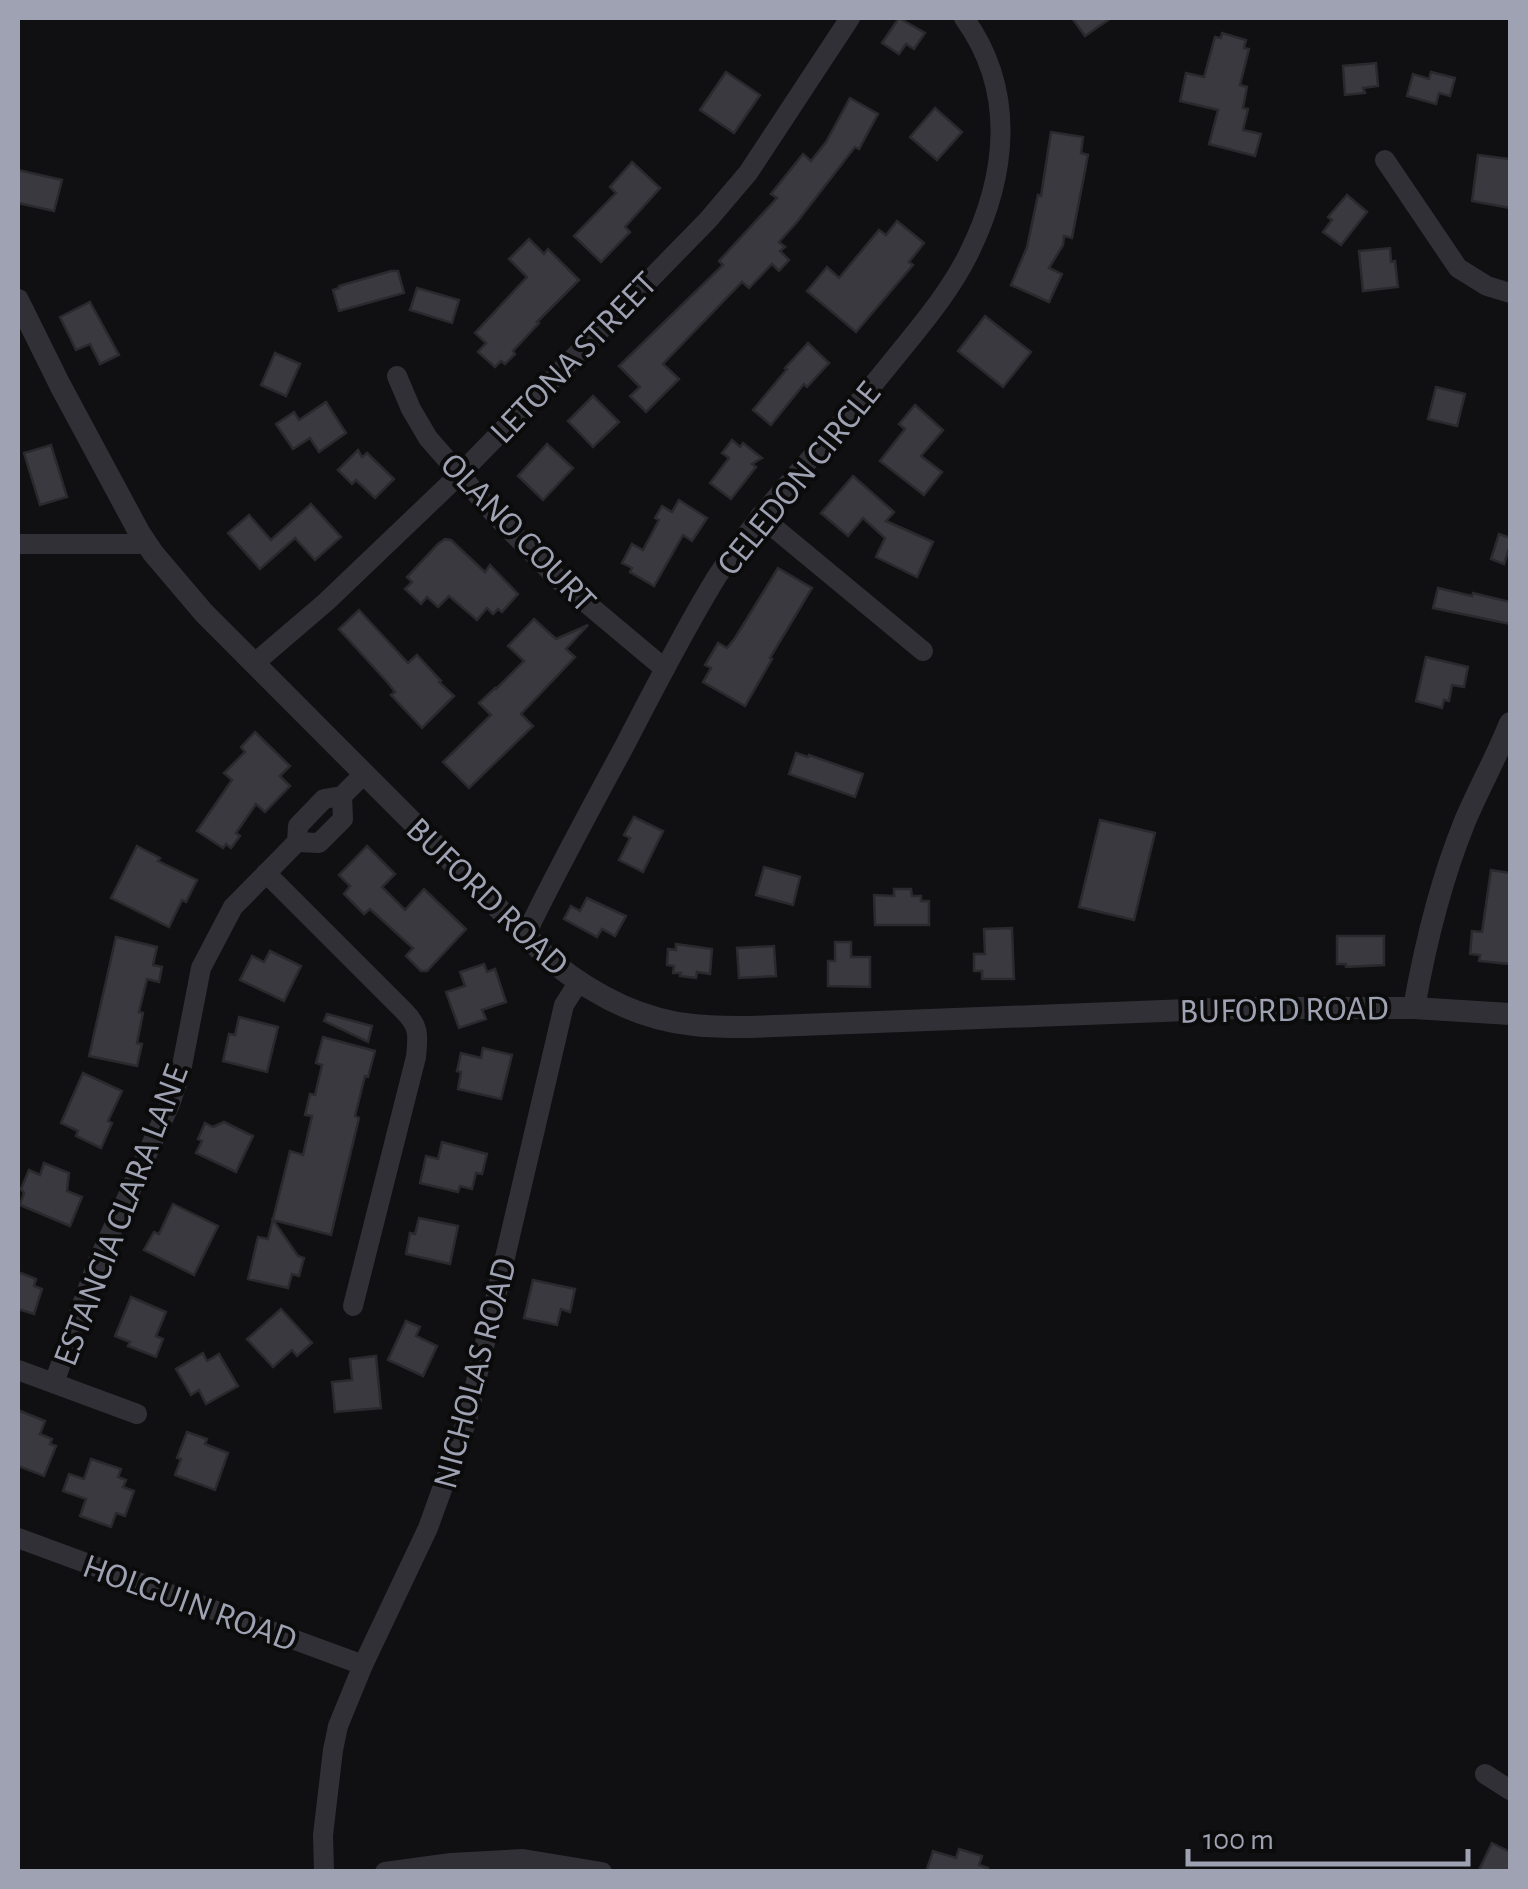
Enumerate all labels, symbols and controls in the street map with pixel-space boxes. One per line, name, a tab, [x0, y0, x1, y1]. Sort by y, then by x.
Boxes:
street label: LETONA STREET	[484, 266, 664, 450]
street label: CELEDON CIRCLE	[711, 376, 888, 582]
street label: OLANO COURT	[434, 447, 602, 619]
street label: BUFORD ROAD	[399, 812, 574, 982]
street label: BUFORD ROAD	[1179, 991, 1389, 1030]
street label: ESTANCIA CLARA LANE	[48, 1060, 195, 1371]
street label: NICHOLAS ROAD	[428, 1254, 523, 1492]
street label: HOLGUIN ROAD	[78, 1549, 301, 1658]
scale bar	[1188, 1804, 1468, 1866]
text: 100 m	[1203, 1825, 1274, 1855]

